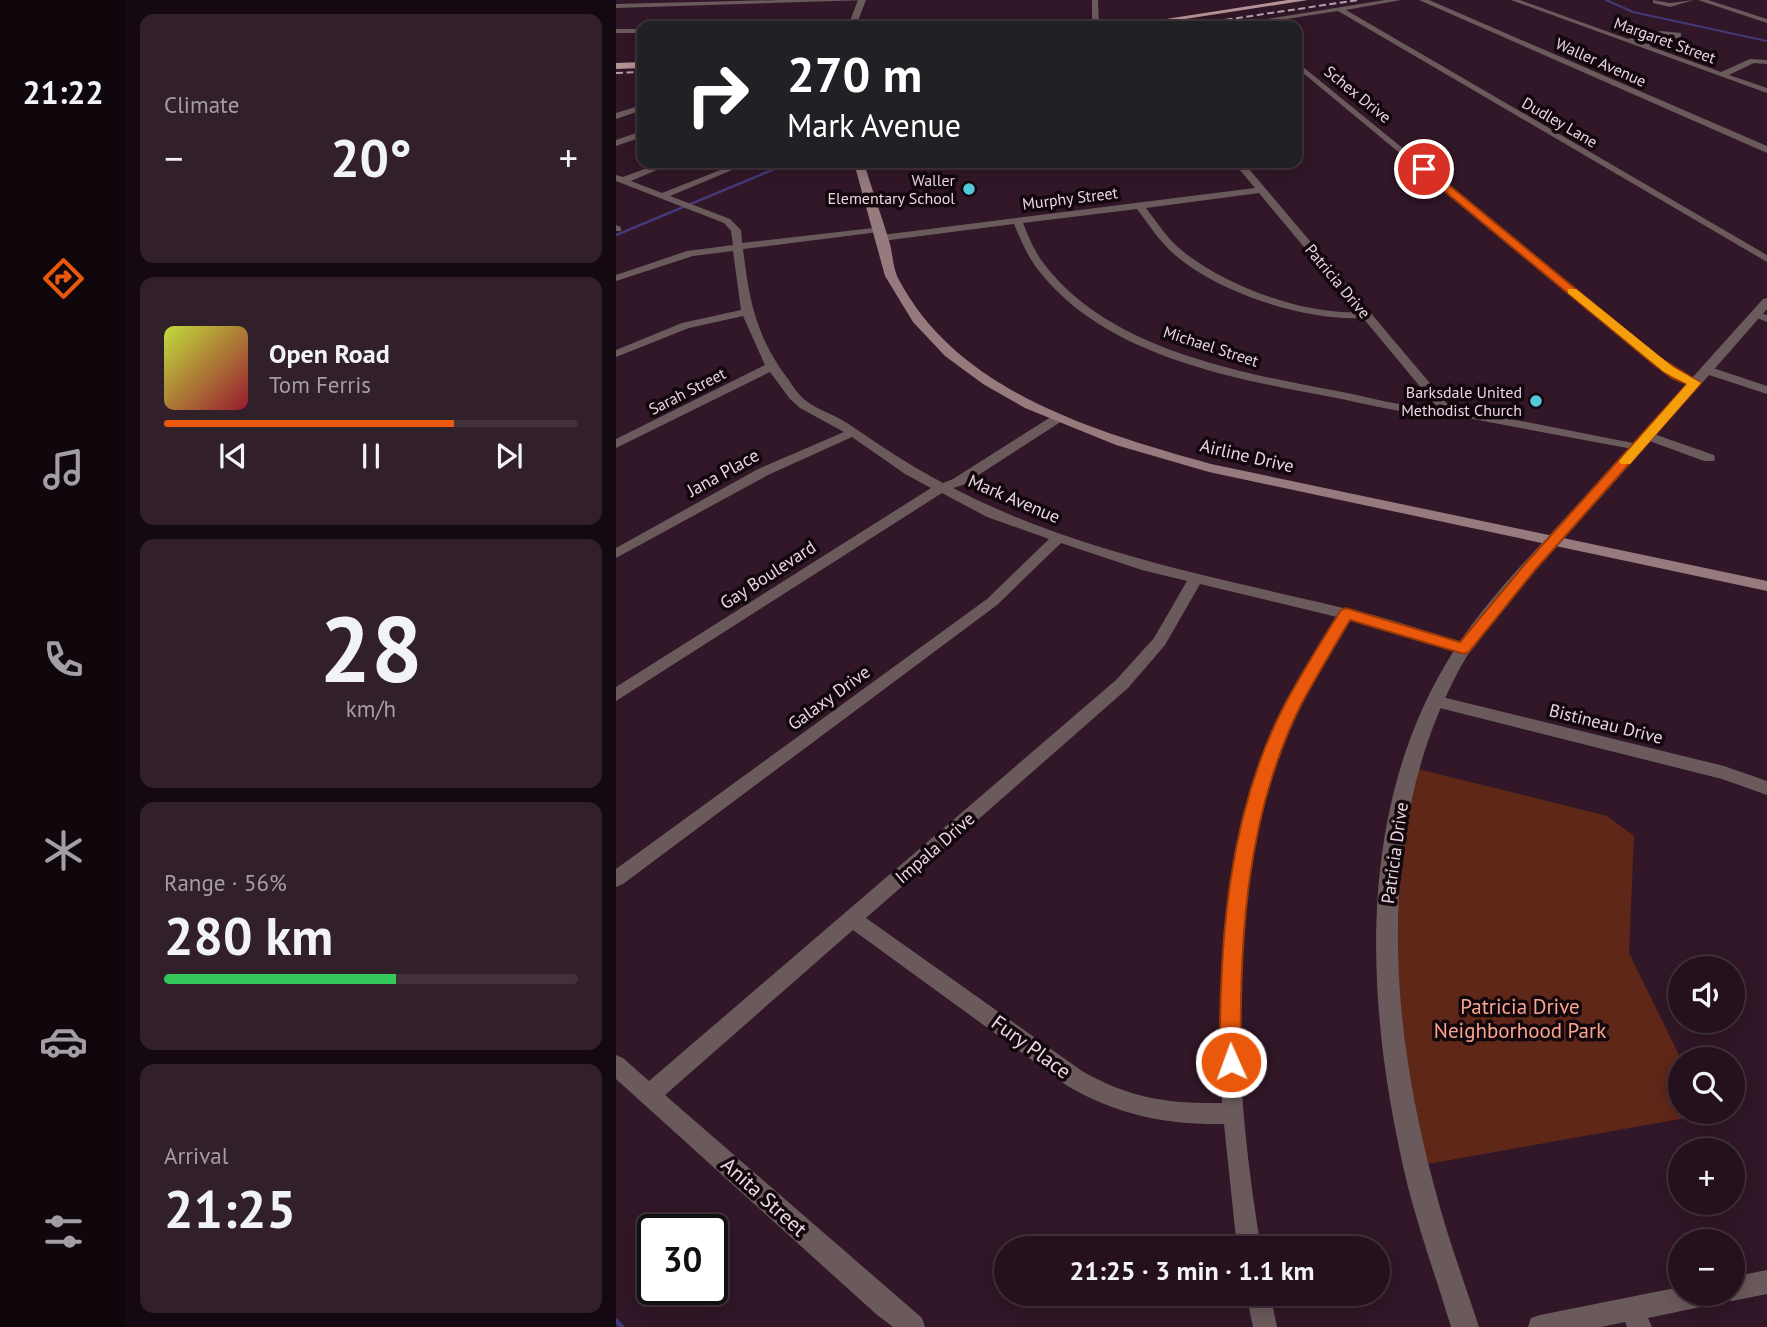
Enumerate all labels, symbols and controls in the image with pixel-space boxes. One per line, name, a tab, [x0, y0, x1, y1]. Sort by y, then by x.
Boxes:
street label: Margaret Street	[1611, 12, 1719, 68]
street label: Waller Avenue	[1553, 33, 1649, 91]
text: 270 m	[787, 42, 922, 106]
icon: right	[672, 49, 763, 140]
street label: Schex Drive	[1321, 61, 1395, 127]
text: 21:22	[22, 71, 104, 113]
text: Climate	[164, 90, 239, 119]
street label: Dudley Lane	[1519, 92, 1601, 152]
text: Mark Avenue	[787, 104, 961, 146]
text: 20°	[330, 124, 412, 191]
text: −	[164, 133, 183, 182]
text: +	[559, 133, 578, 182]
pin	[1394, 139, 1454, 199]
icon: arrive	[1405, 150, 1443, 188]
place label: Waller Elementary School	[828, 170, 956, 208]
marker: Waller Elementary School	[961, 181, 977, 197]
street label: Murphy Street	[1021, 182, 1119, 214]
street label: Patricia Drive	[1301, 240, 1375, 322]
icon: directions	[39, 254, 88, 303]
street label: Michael Street	[1161, 321, 1262, 371]
text: Open Road	[269, 337, 390, 370]
street label: Sarah Street	[645, 363, 729, 419]
text: Tom Ferris	[269, 370, 371, 399]
place label: Barksdale United Methodist Church	[1401, 382, 1522, 420]
marker: Barksdale United Methodist Church	[1528, 393, 1544, 409]
street label: Airline Drive	[1198, 434, 1296, 477]
icon: previous	[214, 437, 252, 475]
icon: pause	[352, 437, 390, 475]
icon: next	[490, 437, 528, 475]
street label: Jana Place	[682, 443, 763, 502]
icon: music	[39, 445, 88, 494]
street label: Mark Avenue	[965, 469, 1064, 528]
street label: Gay Boulevard	[715, 535, 820, 614]
text: 28	[319, 589, 423, 707]
icon: phone	[39, 635, 88, 684]
street label: Galaxy Drive	[783, 660, 874, 735]
text: km/h	[346, 694, 396, 723]
street label: Bistineau Drive	[1547, 698, 1665, 749]
street label: Patricia Drive	[1376, 801, 1413, 905]
street label: Impala Drive	[890, 807, 979, 888]
icon: climate	[39, 826, 88, 875]
text: Range · 56%	[164, 868, 287, 897]
text: 280 km	[164, 902, 333, 969]
map controls	[1668, 956, 1745, 1306]
button: sound	[1668, 956, 1745, 1033]
park label: Patricia Drive Neighborhood Park	[1434, 993, 1606, 1044]
street label: Fury Place	[986, 1009, 1076, 1085]
icon: car	[39, 1017, 88, 1066]
position arrow	[1194, 1025, 1268, 1099]
button: search	[1668, 1047, 1745, 1124]
button: +	[1668, 1138, 1745, 1215]
text: Arrival	[164, 1141, 228, 1170]
street label: Anita Street	[716, 1151, 813, 1242]
text: 21:25	[164, 1175, 296, 1242]
icon: filters	[39, 1207, 88, 1256]
speed limit sign: 30	[637, 1214, 728, 1305]
button: −	[1668, 1229, 1745, 1306]
text: 21:25 · 3 min · 1.1 km	[1070, 1254, 1315, 1287]

